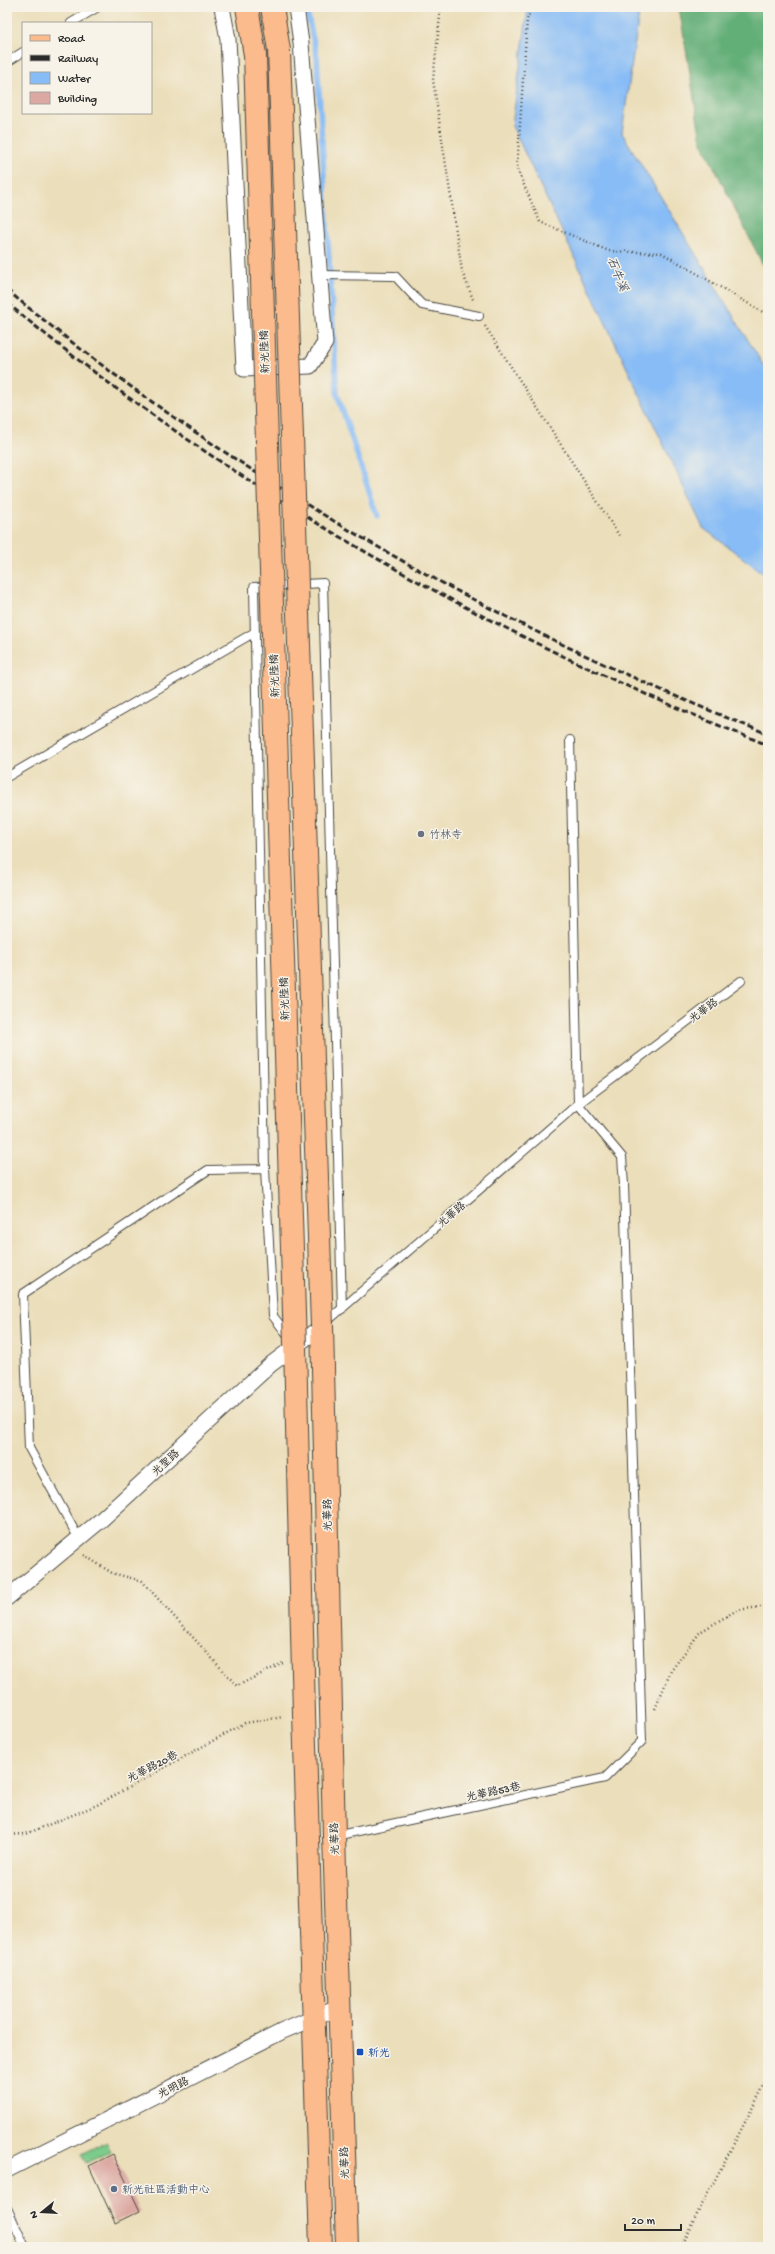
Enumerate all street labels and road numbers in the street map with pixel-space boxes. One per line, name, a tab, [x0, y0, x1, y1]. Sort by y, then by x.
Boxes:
street label: 新光陸橋	[258, 330, 273, 374]
street label: 新光陸橋	[268, 654, 283, 698]
street label: 新光陸橋	[278, 977, 293, 1021]
street label: 光華路	[687, 996, 721, 1026]
street label: 光華路	[435, 1199, 469, 1231]
street label: 光聖路	[150, 1447, 183, 1479]
street label: 光華路	[322, 1498, 335, 1532]
street label: 光華路20巷	[125, 1749, 180, 1786]
street label: 光華路53巷	[465, 1780, 522, 1805]
street label: 光華路	[328, 1822, 343, 1856]
street label: 光明路	[156, 2075, 191, 2102]
street label: 光華路	[338, 2146, 353, 2180]

